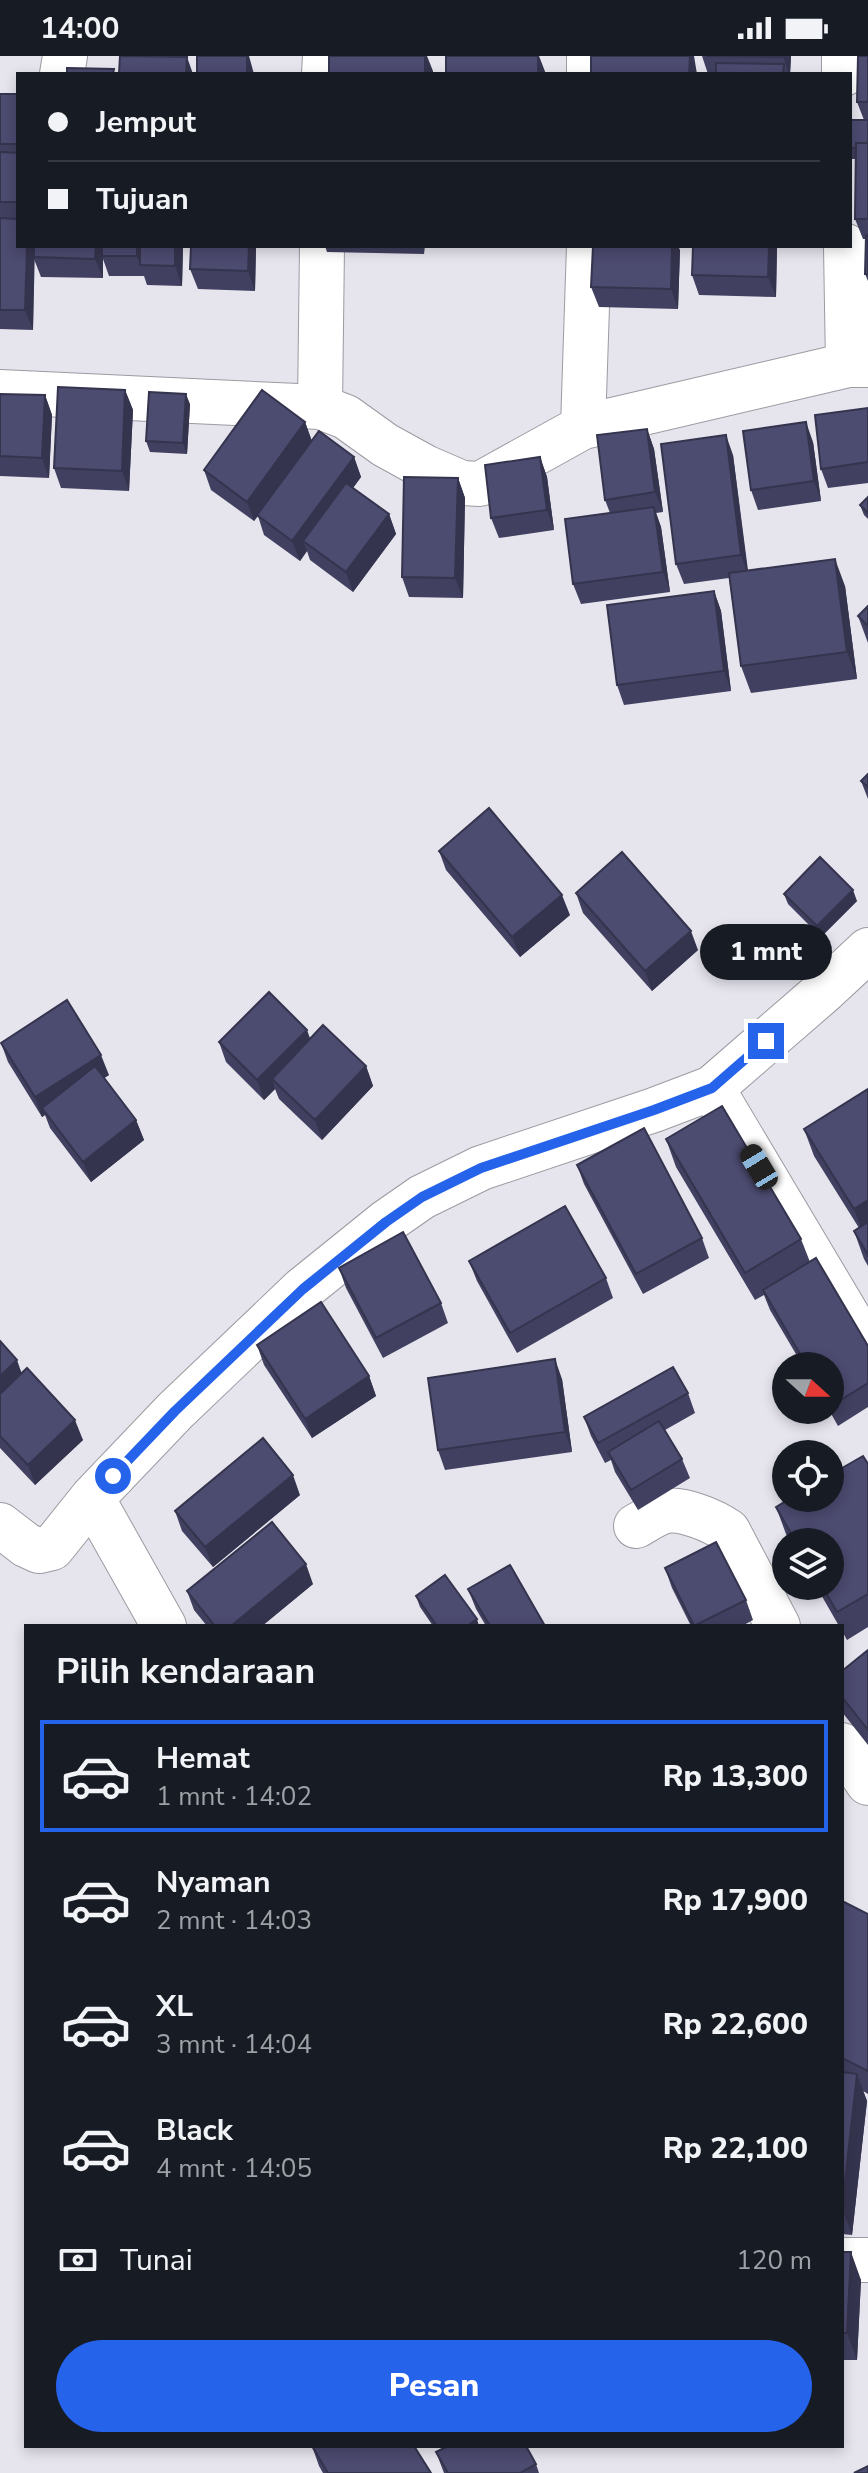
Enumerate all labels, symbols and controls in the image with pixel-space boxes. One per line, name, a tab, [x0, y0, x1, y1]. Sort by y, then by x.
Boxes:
text: 14:00	[40, 8, 119, 49]
text: Jemput	[96, 102, 196, 143]
text: Tujuan	[96, 179, 189, 220]
callout: 1 mnt	[700, 925, 832, 981]
text: 1 mnt	[730, 934, 802, 969]
route end	[748, 1023, 784, 1059]
car	[736, 1140, 782, 1194]
north arrow	[772, 1352, 844, 1424]
map controls	[772, 1352, 844, 1600]
button: locate	[772, 1440, 844, 1512]
route start	[95, 1458, 131, 1494]
button: layers	[772, 1528, 844, 1600]
text: Pilih kendaraan	[56, 1647, 315, 1696]
text: Hemat	[156, 1738, 250, 1779]
icon: car	[60, 1740, 132, 1812]
text: Rp 13,300	[663, 1756, 808, 1797]
text: 1 mnt · 14:02	[156, 1779, 312, 1814]
text: Nyaman	[156, 1862, 271, 1903]
icon: car	[60, 1864, 132, 1936]
text: Rp 17,900	[663, 1880, 808, 1921]
text: 2 mnt · 14:03	[156, 1903, 312, 1938]
text: XL	[156, 1986, 193, 2027]
icon: car	[60, 1988, 132, 2060]
text: Rp 22,600	[663, 2004, 808, 2045]
text: 3 mnt · 14:04	[156, 2027, 312, 2062]
text: Black	[156, 2110, 233, 2151]
icon: car	[60, 2112, 132, 2184]
text: Rp 22,100	[663, 2128, 808, 2169]
text: 4 mnt · 14:05	[156, 2151, 312, 2186]
icon: cash	[56, 2238, 100, 2282]
text: Tunai	[120, 2240, 193, 2281]
text: 120 m	[736, 2243, 812, 2278]
button: Pesan	[56, 2340, 812, 2432]

